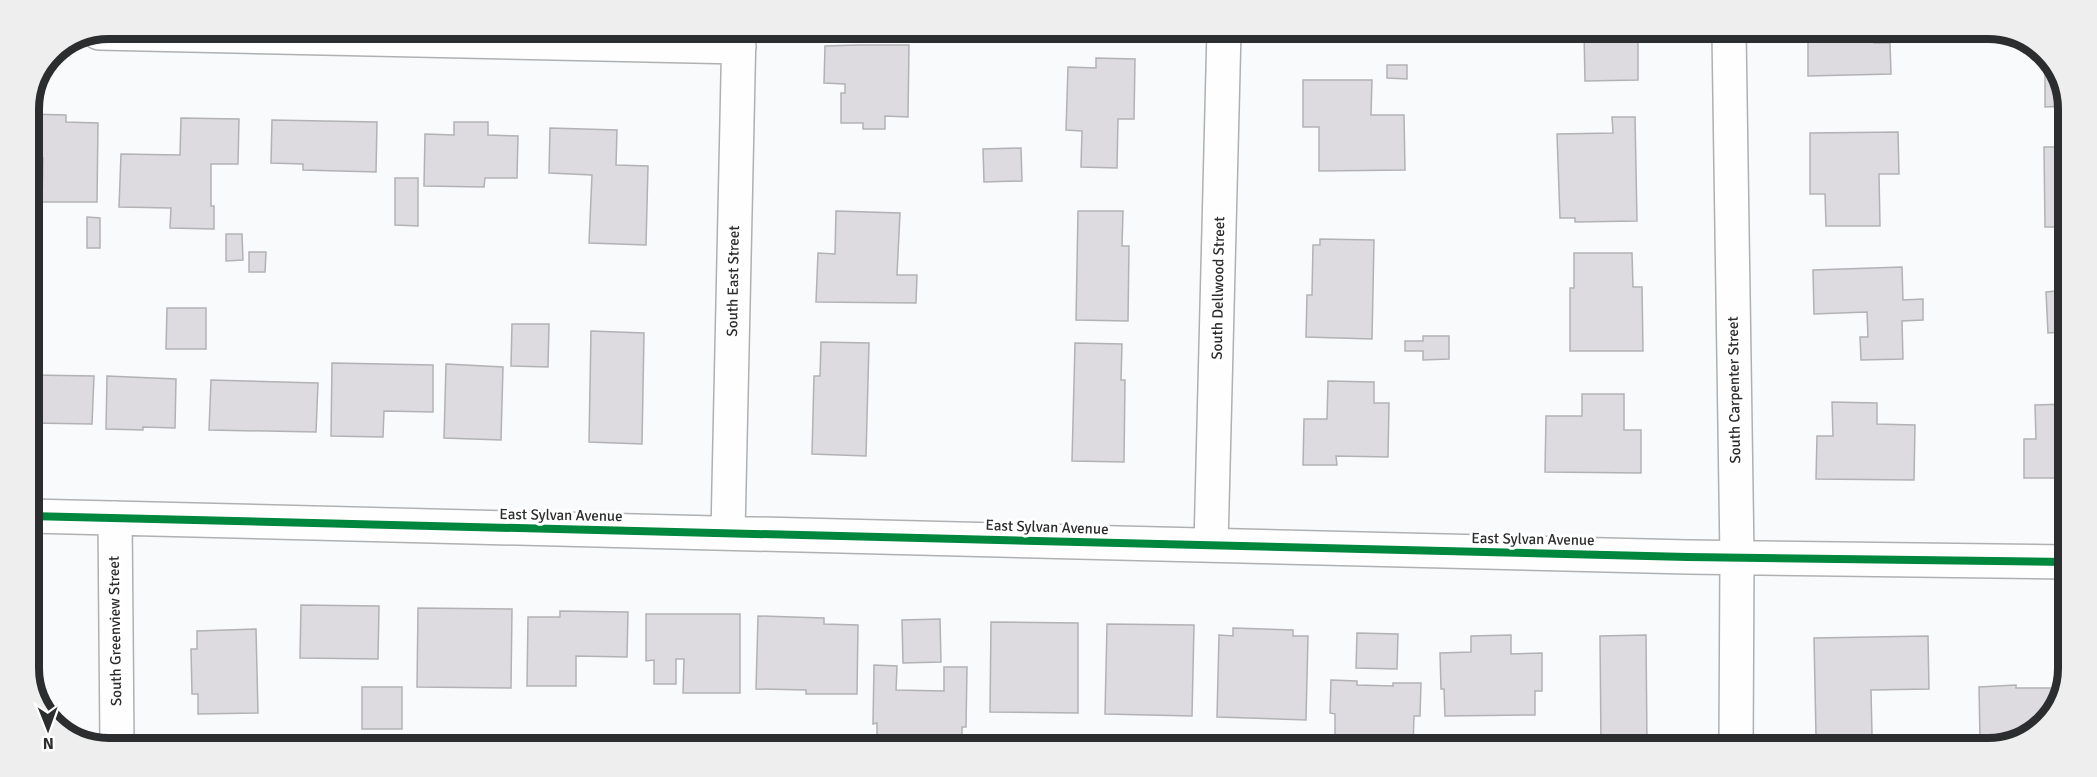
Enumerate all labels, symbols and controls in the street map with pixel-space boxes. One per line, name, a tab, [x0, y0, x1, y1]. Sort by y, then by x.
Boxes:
street label: South Dellwood Street	[1208, 216, 1228, 360]
street label: South East Street	[723, 225, 743, 337]
street label: South Carpenter Street	[1724, 316, 1744, 464]
street label: East Sylvan Avenue	[499, 505, 623, 525]
street label: East Sylvan Avenue	[985, 516, 1109, 538]
street label: East Sylvan Avenue	[1471, 529, 1595, 549]
street label: South Greenview Street	[105, 556, 125, 706]
north arrow	[18, 699, 78, 759]
text: N	[43, 733, 54, 753]

